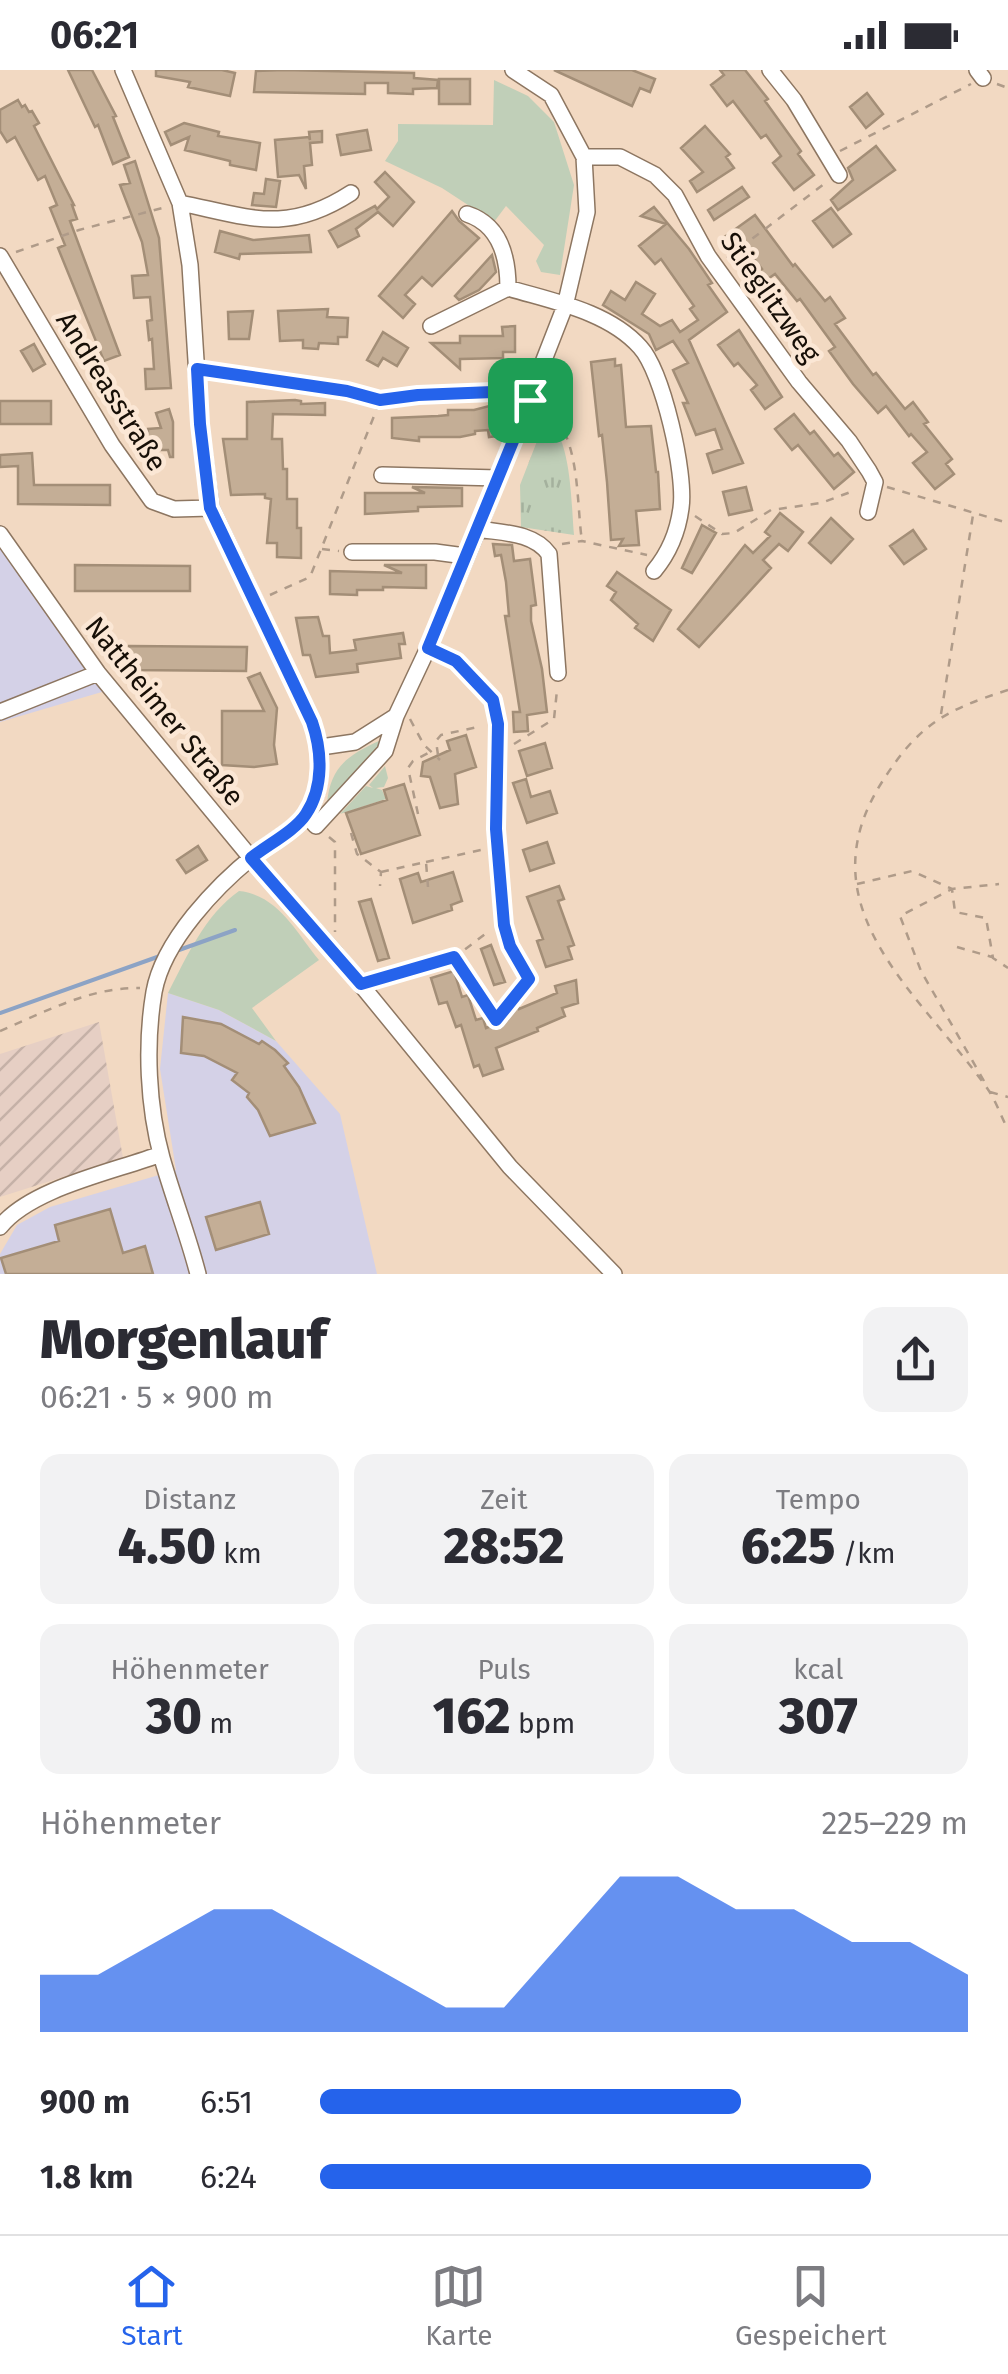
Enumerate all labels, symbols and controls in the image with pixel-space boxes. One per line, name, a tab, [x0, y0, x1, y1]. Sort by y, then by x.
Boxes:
text: 06:21	[50, 12, 139, 58]
street label: Stieglitzweg	[714, 226, 828, 369]
street label: Andreasstraße	[49, 305, 174, 477]
pin	[488, 358, 573, 443]
icon: arrive	[503, 373, 558, 428]
street label: Nattheimer Straße	[78, 610, 251, 813]
text: Morgenlauf	[40, 1307, 327, 1373]
button: share	[863, 1307, 968, 1412]
text: 06:21 · 5 × 900 m	[40, 1378, 274, 1416]
text: Distanz	[143, 1483, 236, 1516]
text: Zeit	[480, 1483, 528, 1516]
text: Tempo	[776, 1483, 861, 1516]
text: 4.50	[118, 1516, 216, 1576]
text: 28:52	[444, 1516, 564, 1576]
text: 6:25	[741, 1516, 835, 1576]
text: km	[216, 1537, 262, 1570]
text: /km	[835, 1537, 896, 1570]
text: Höhenmeter	[110, 1653, 269, 1686]
text: Puls	[477, 1653, 531, 1686]
text: kcal	[793, 1653, 844, 1686]
text: 30	[146, 1686, 202, 1746]
text: 162	[433, 1686, 511, 1746]
text: 307	[779, 1686, 858, 1746]
text: m	[202, 1707, 233, 1740]
text: bpm	[511, 1707, 575, 1740]
text: Höhenmeter	[40, 1804, 221, 1842]
text: 225–229 m	[822, 1804, 968, 1842]
text: 900 m	[40, 2083, 130, 2121]
text: 6:51	[200, 2083, 253, 2121]
text: 1.8 km	[40, 2158, 133, 2196]
text: 6:24	[200, 2158, 257, 2196]
tab: Start	[121, 2259, 183, 2352]
tab: Karte	[425, 2259, 492, 2352]
tab: Gespeichert	[735, 2259, 887, 2352]

